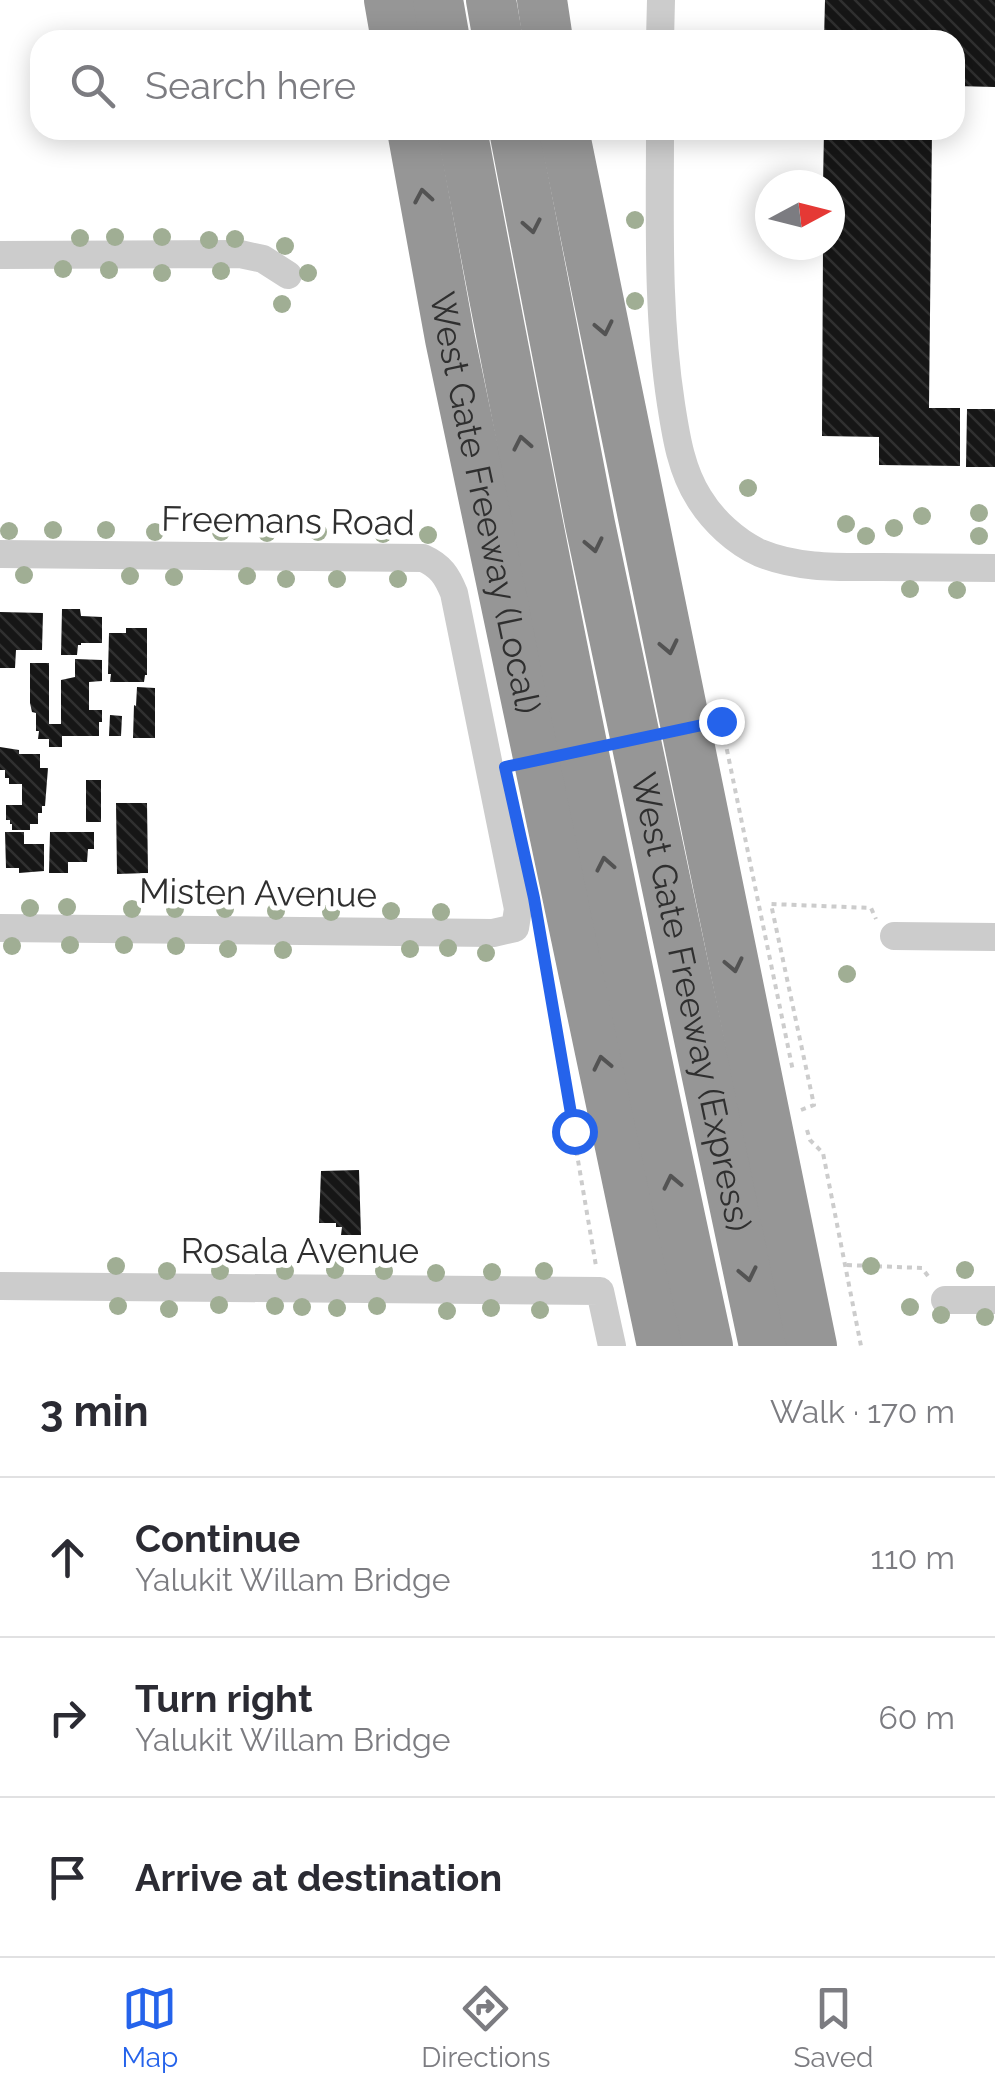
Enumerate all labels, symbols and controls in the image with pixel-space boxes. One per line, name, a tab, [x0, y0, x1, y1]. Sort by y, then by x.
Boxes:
search box	[30, 30, 965, 140]
icon: search	[65, 58, 120, 113]
text: Search here	[145, 63, 356, 108]
north arrow	[755, 170, 845, 260]
one-way arrow	[414, 188, 435, 205]
one-way arrow	[520, 217, 541, 234]
street label: West Gate Freeway (Local)	[422, 289, 549, 717]
one-way arrow	[593, 320, 614, 337]
one-way arrow	[512, 434, 533, 451]
street label: Freemans Road	[161, 498, 415, 543]
one-way arrow	[583, 536, 604, 553]
one-way arrow	[658, 638, 679, 655]
route end	[699, 699, 745, 745]
street label: West Gate Freeway (Express)	[623, 769, 760, 1235]
one-way arrow	[595, 856, 616, 873]
street label: Misten Avenue	[139, 870, 377, 915]
one-way arrow	[723, 956, 744, 973]
one-way arrow	[592, 1055, 613, 1072]
route start	[552, 1109, 598, 1155]
one-way arrow	[663, 1174, 684, 1191]
street label: Rosala Avenue	[181, 1230, 419, 1271]
one-way arrow	[736, 1265, 757, 1282]
text: 3 min	[40, 1387, 149, 1436]
text: Walk · 170 m	[770, 1393, 955, 1430]
text: Continue	[135, 1516, 300, 1561]
icon: ahead	[40, 1530, 95, 1585]
text: 110 m	[870, 1539, 955, 1576]
text: Yalukit Willam Bridge	[135, 1561, 451, 1598]
text: Turn right	[135, 1676, 312, 1721]
icon: right	[40, 1690, 95, 1745]
text: 60 m	[879, 1699, 955, 1736]
text: Yalukit Willam Bridge	[135, 1721, 451, 1758]
icon: arrive	[40, 1850, 95, 1905]
text: Arrive at destination	[135, 1855, 502, 1900]
tab: Map	[121, 1981, 178, 2074]
tab: Directions	[421, 1981, 551, 2074]
tab: Saved	[793, 1981, 874, 2074]

